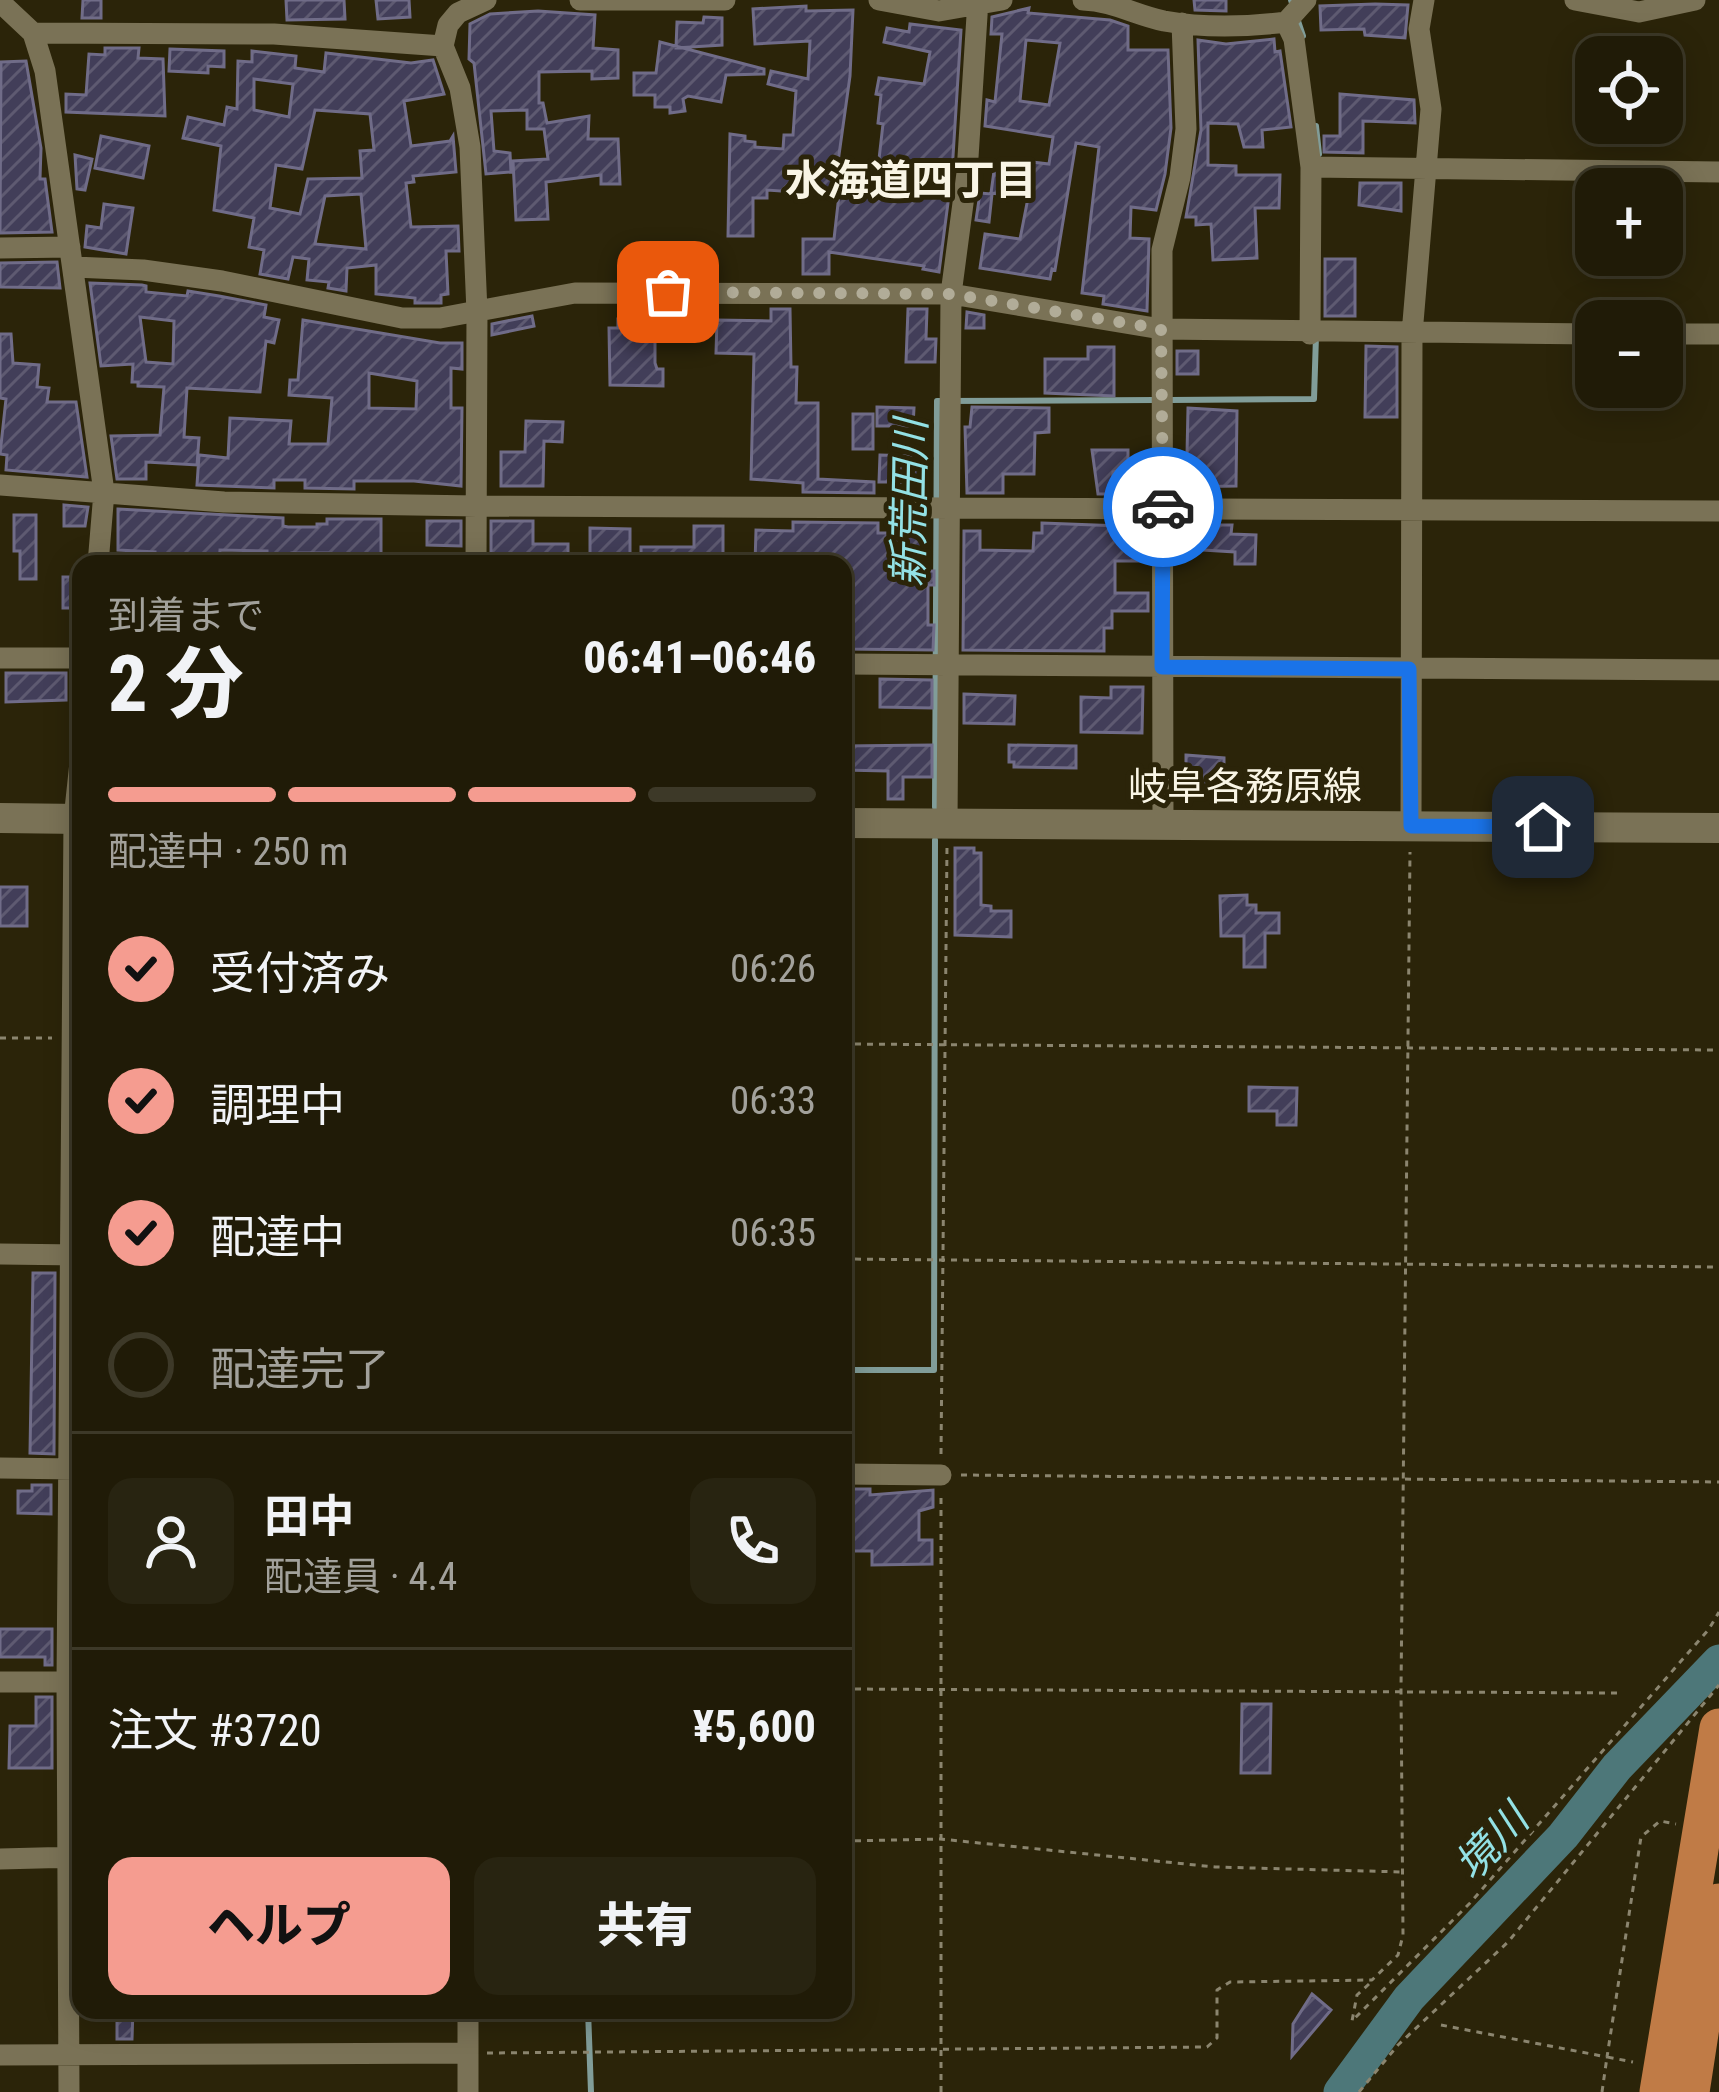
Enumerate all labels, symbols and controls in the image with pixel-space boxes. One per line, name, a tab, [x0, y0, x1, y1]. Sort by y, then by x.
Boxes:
map controls	[1575, 36, 1683, 408]
button: locate	[1575, 36, 1683, 144]
district label: 水海道四丁目	[785, 156, 1037, 205]
button: +	[1575, 168, 1683, 276]
pin	[617, 241, 719, 343]
icon: bag	[635, 259, 701, 325]
button: −	[1575, 300, 1683, 408]
water label: 新荒田川	[884, 415, 936, 587]
courier	[1103, 447, 1223, 567]
icon: car	[1130, 474, 1196, 540]
text: 到着まで	[108, 593, 264, 639]
text: 06:41–06:46	[583, 631, 816, 684]
text: 2 分	[108, 639, 244, 730]
street label: 岐阜各務原線	[1128, 764, 1362, 810]
pin	[1492, 776, 1594, 878]
icon: home	[1510, 794, 1576, 860]
text: 配達中 · 250 m	[108, 829, 348, 875]
icon: check	[108, 936, 174, 1002]
text: 06:26	[730, 946, 816, 992]
text: 受付済み	[210, 947, 390, 1000]
icon: check	[108, 1068, 174, 1134]
text: 06:33	[730, 1078, 816, 1124]
text: 調理中	[210, 1079, 345, 1132]
icon: check	[108, 1200, 174, 1266]
text: 06:35	[730, 1210, 816, 1256]
text: 配達中	[210, 1211, 345, 1264]
text: 配達完了	[210, 1343, 390, 1396]
button: person	[108, 1478, 234, 1604]
button: phone	[690, 1478, 816, 1604]
text: 田中	[264, 1490, 354, 1543]
text: 配達員 · 4.4	[264, 1554, 457, 1600]
text: ¥5,600	[693, 1700, 816, 1753]
text: 注文 #3720	[108, 1704, 322, 1757]
water label: 境川	[1445, 1792, 1541, 1890]
button: ヘルプ	[108, 1857, 450, 1995]
button: 共有	[474, 1857, 816, 1995]

